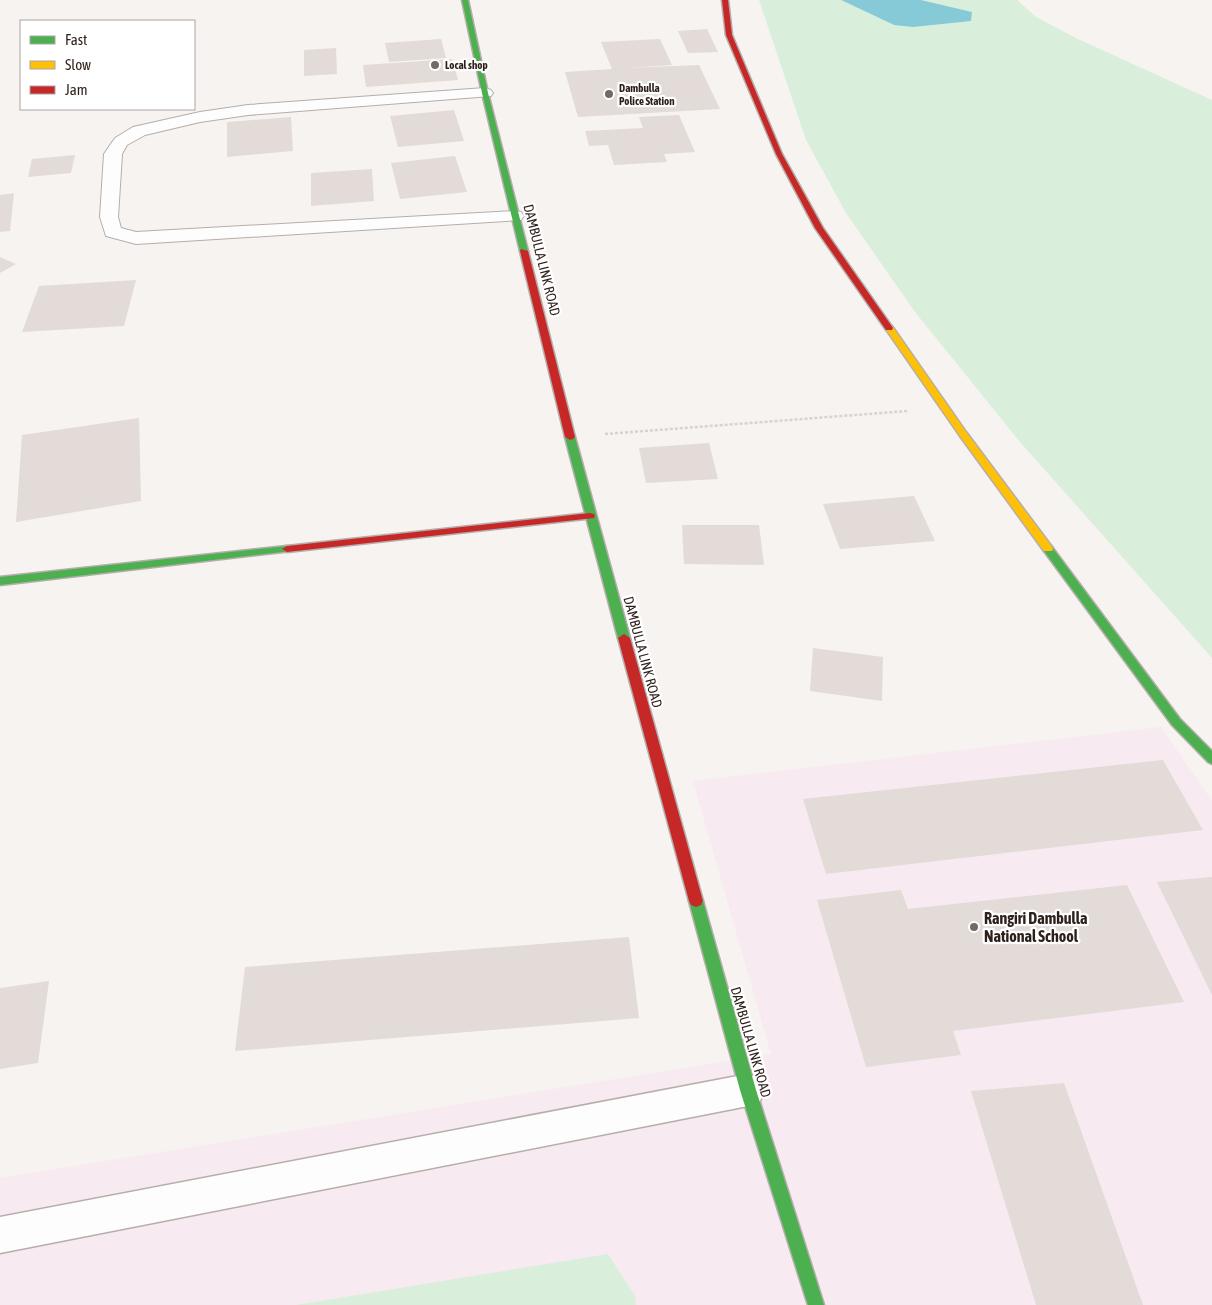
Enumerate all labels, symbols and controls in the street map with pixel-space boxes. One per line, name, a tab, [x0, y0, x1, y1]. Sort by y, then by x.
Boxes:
legend	[20, 20, 195, 110]
text: Fast	[65, 31, 87, 48]
text: Slow	[65, 56, 91, 73]
marker: Local shop	[429, 59, 441, 71]
place label: Local shop	[445, 59, 488, 71]
text: Jam	[65, 81, 88, 98]
place label: Dambulla Police Station	[619, 82, 675, 107]
marker: Dambulla Police Station	[603, 88, 615, 100]
street label: DAMBULLA LINK ROAD	[520, 203, 564, 318]
street label: DAMBULLA LINK ROAD	[620, 595, 666, 709]
place label: Rangiri Dambulla National School	[984, 909, 1088, 945]
marker: Rangiri Dambulla National School	[968, 921, 980, 933]
street label: DAMBULLA LINK ROAD	[728, 985, 774, 1099]

